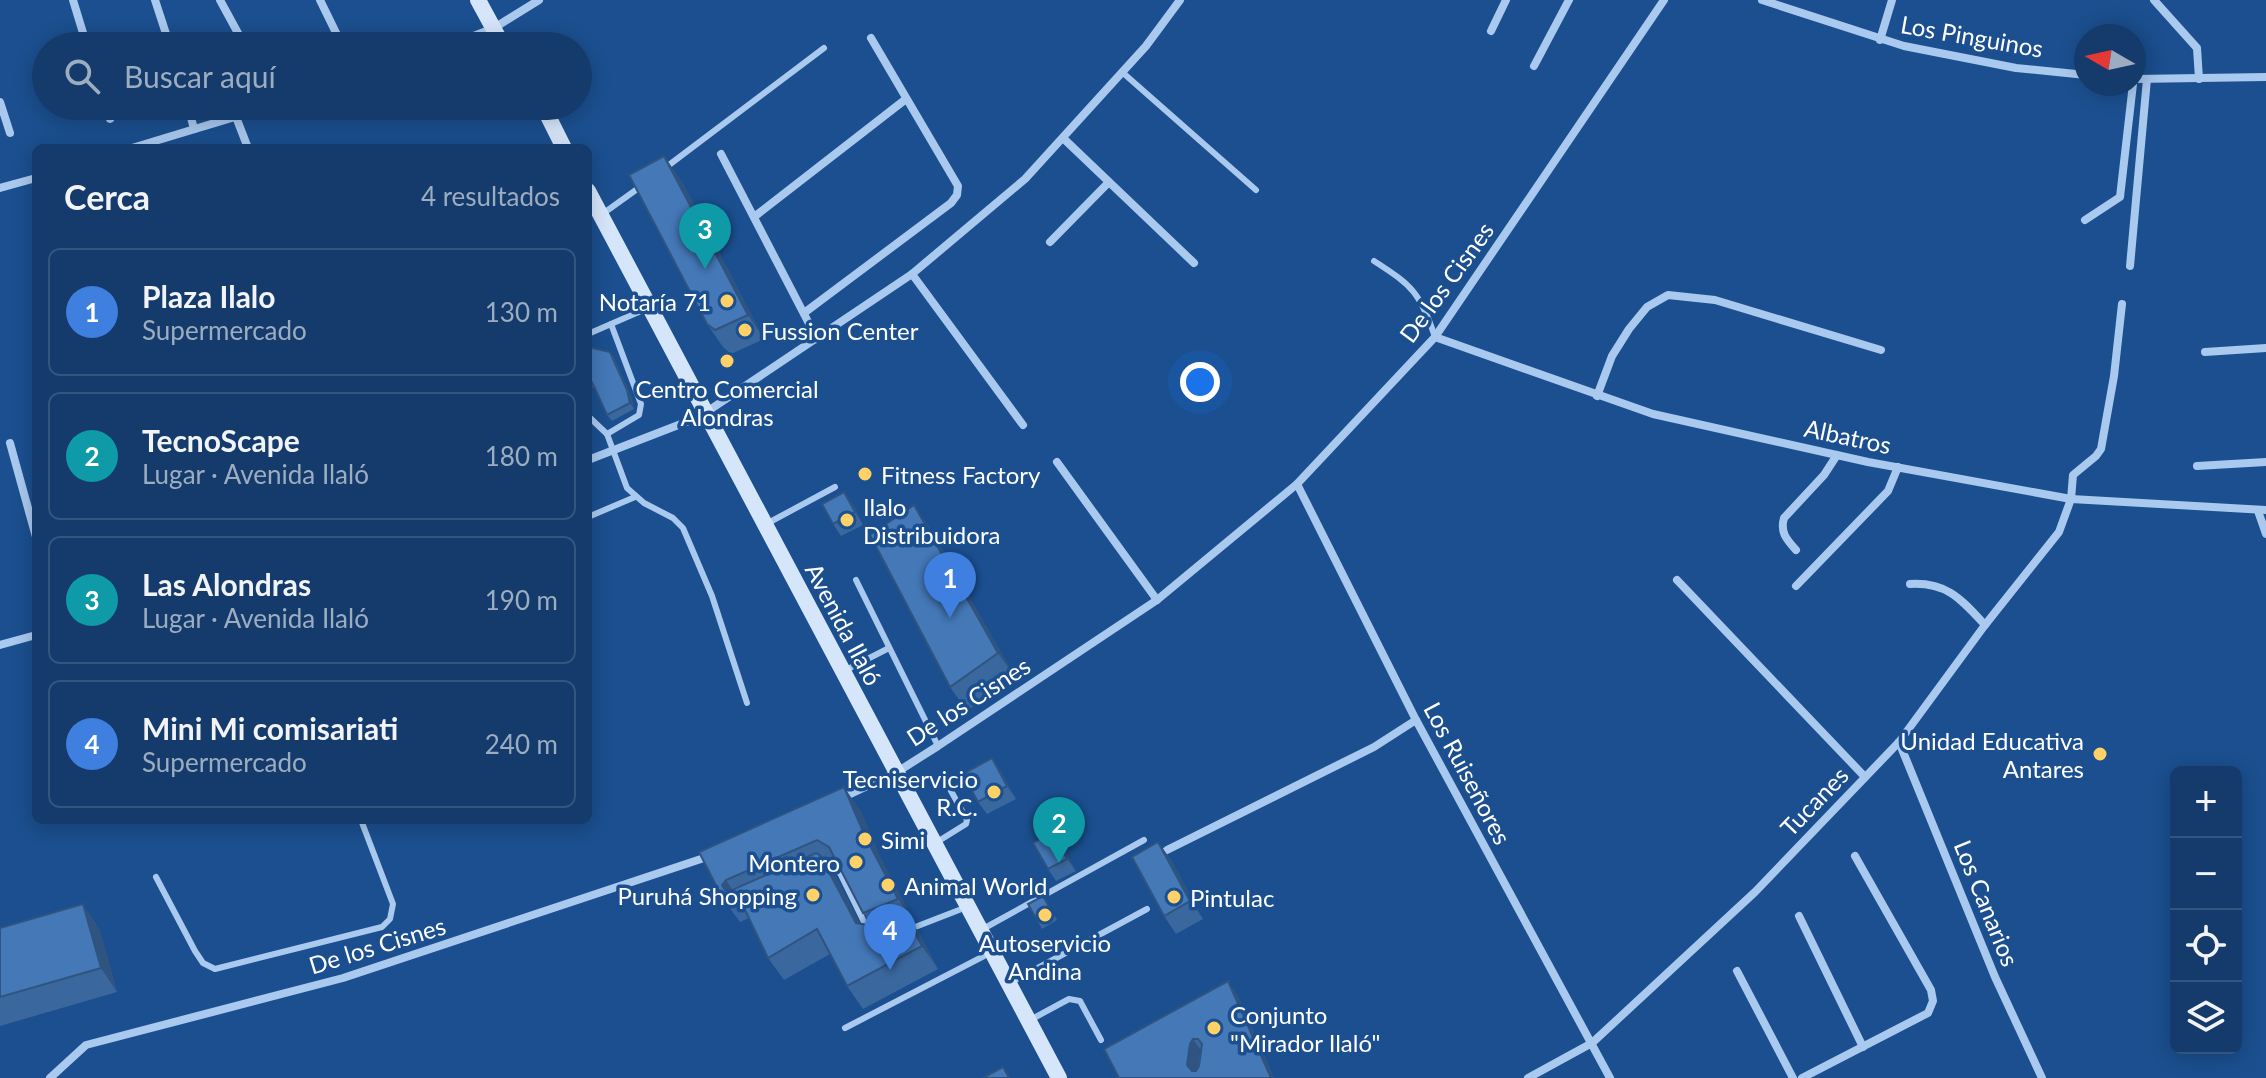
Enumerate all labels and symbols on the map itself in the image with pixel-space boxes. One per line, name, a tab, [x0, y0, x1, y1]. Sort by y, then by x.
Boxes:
street label: Los Pinguinos	[1899, 9, 2045, 63]
north arrow	[2074, 24, 2146, 96]
pin: 3	[679, 203, 731, 269]
street label: De los Cisnes	[1393, 216, 1499, 348]
place label: Notaría 71	[599, 287, 711, 316]
marker: Notaría 71	[718, 292, 736, 310]
place label: Fussion Center	[761, 316, 919, 345]
marker: Fussion Center	[736, 321, 754, 339]
marker: Centro Comercial Alondras	[718, 352, 736, 370]
your location	[1180, 362, 1220, 402]
place label: Centro Comercial Alondras	[635, 374, 819, 431]
street label: Albatros	[1802, 413, 1894, 459]
place label: Fitness Factory	[881, 460, 1041, 489]
marker: Fitness Factory	[856, 465, 874, 483]
place label: Ilalo Distribuidora	[863, 492, 1000, 549]
marker: Ilalo Distribuidora	[838, 511, 856, 529]
pin: 1	[924, 552, 976, 618]
street label: Avenida Ilaló	[800, 558, 888, 690]
street label: De los Cisnes	[901, 650, 1035, 752]
street label: Los Ruiseñores	[1418, 697, 1518, 849]
place label: Unidad Educativa Antares	[1900, 726, 2084, 783]
marker: Unidad Educativa Antares	[2091, 745, 2109, 763]
street label: Tucanes	[1774, 760, 1854, 842]
place label: Tecniservicio R.C.	[843, 764, 978, 821]
marker: Tecniservicio R.C.	[985, 783, 1003, 801]
pin: 2	[1033, 797, 1085, 863]
place label: Simi	[881, 825, 925, 854]
marker: Simi	[856, 830, 874, 848]
street label: Los Canarios	[1949, 836, 2025, 970]
place label: Montero	[748, 848, 840, 877]
marker: Montero	[847, 853, 865, 871]
place label: Animal World	[904, 871, 1047, 900]
marker: Animal World	[879, 876, 897, 894]
place label: Puruhá Shopping	[617, 881, 797, 910]
place label: Pintulac	[1190, 883, 1274, 912]
marker: Puruhá Shopping	[804, 886, 822, 904]
marker: Pintulac	[1165, 888, 1183, 906]
pin: 4	[864, 904, 916, 970]
marker: Autoservicio Andina	[1036, 906, 1054, 924]
street label: De los Cisnes	[305, 910, 449, 980]
place label: Autoservicio Andina	[979, 928, 1111, 985]
place label: Conjunto "Mirador Ilaló"	[1230, 1000, 1380, 1057]
marker: Conjunto "Mirador Ilaló"	[1205, 1019, 1223, 1037]

